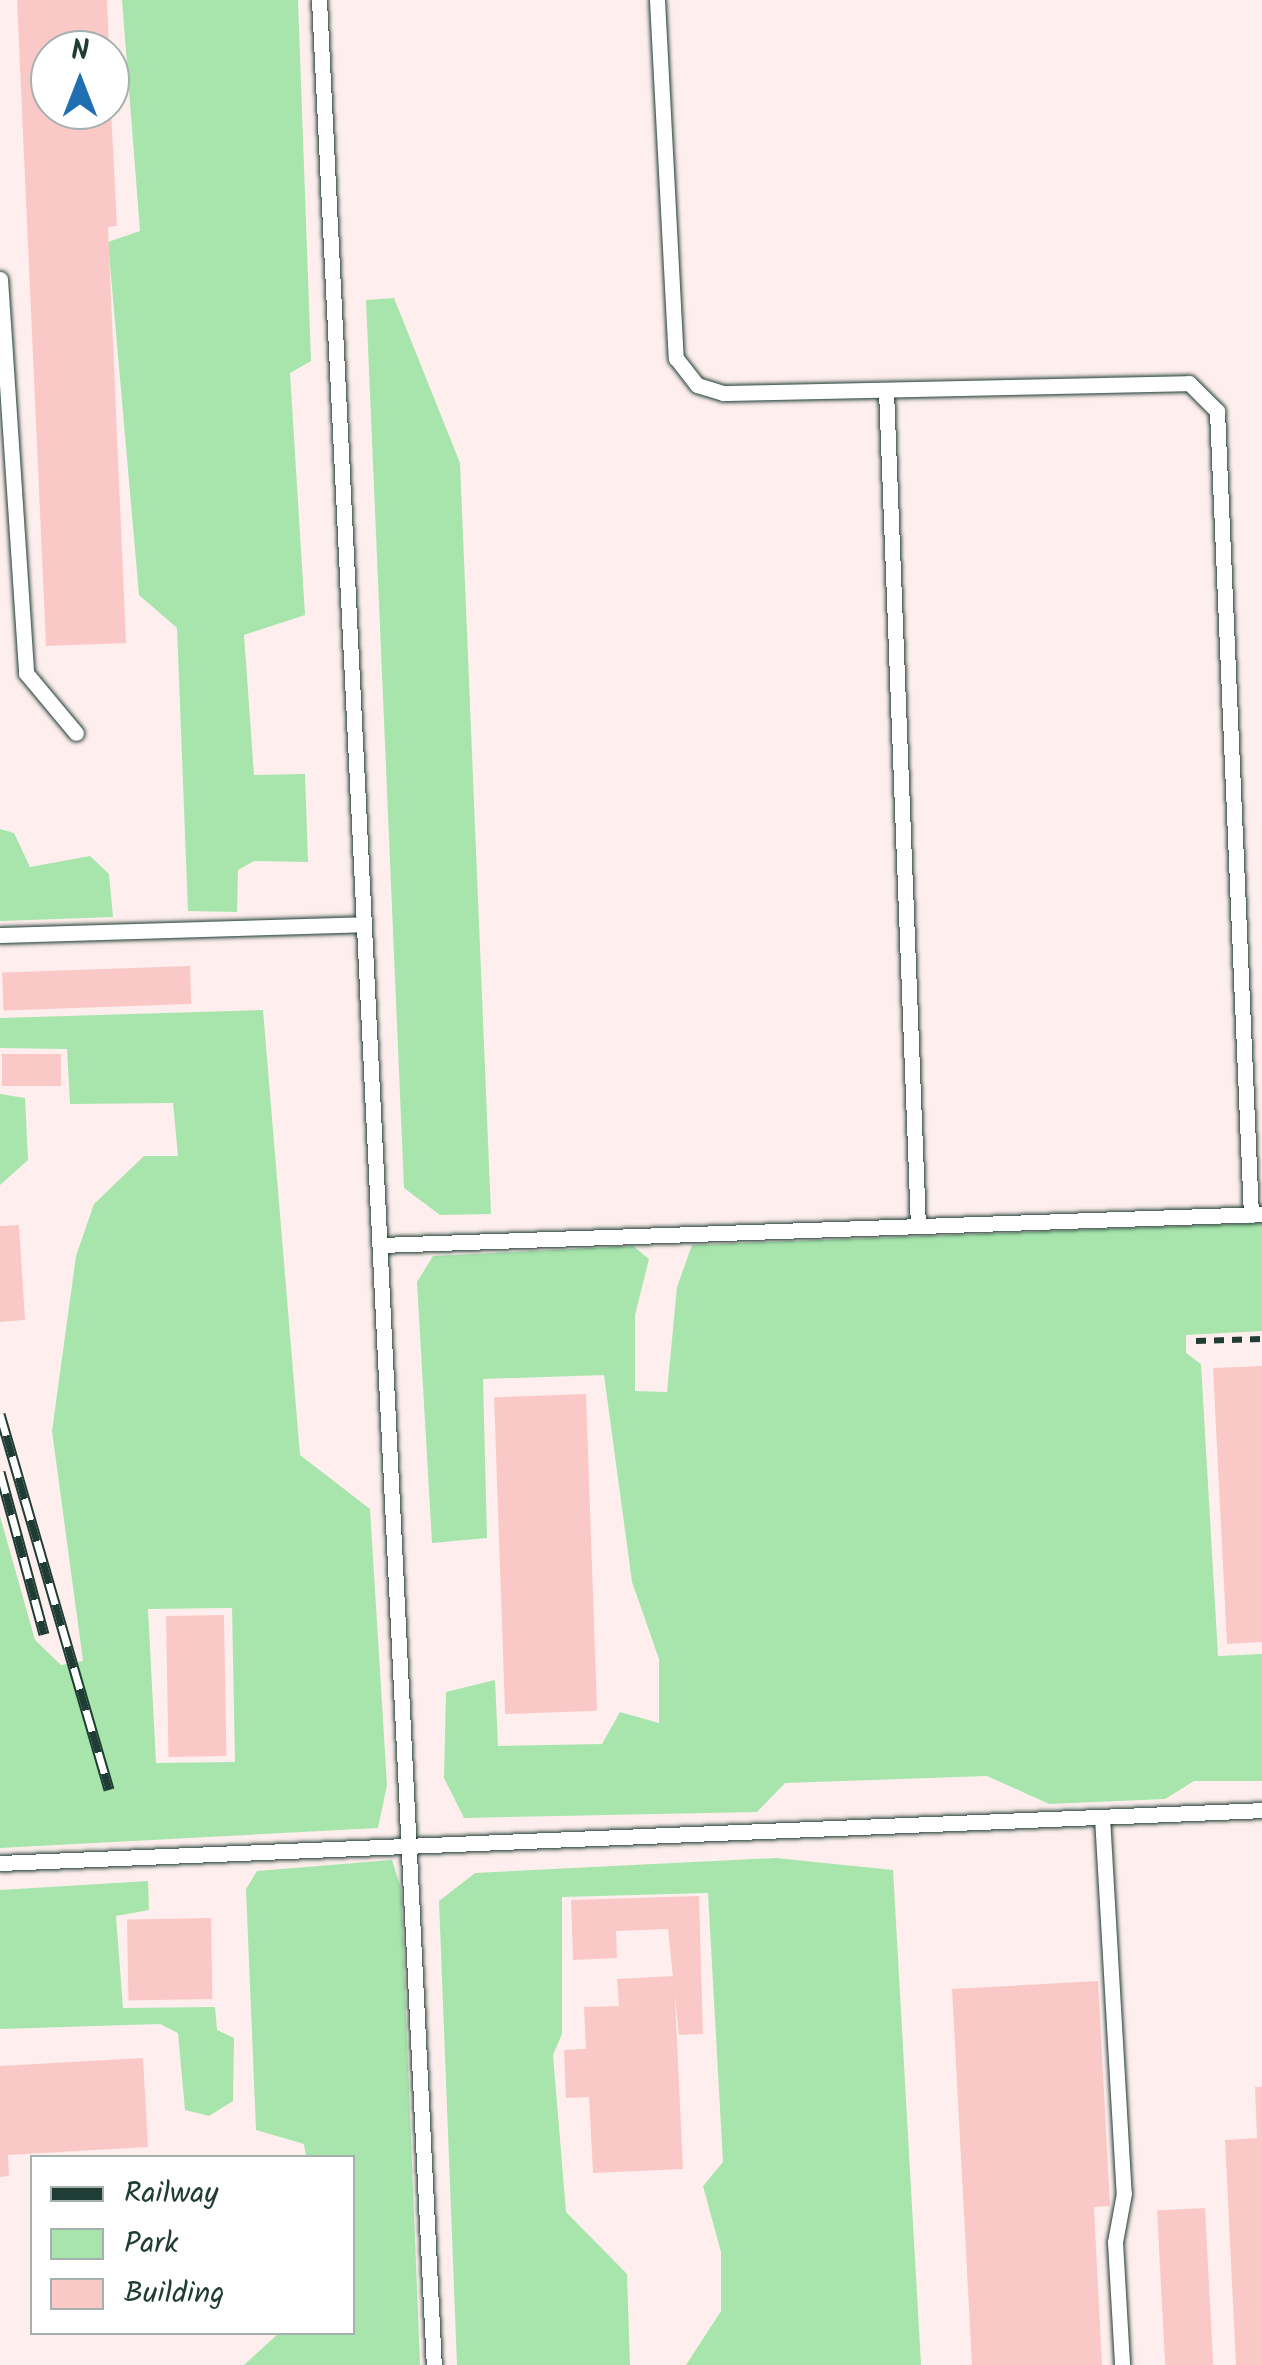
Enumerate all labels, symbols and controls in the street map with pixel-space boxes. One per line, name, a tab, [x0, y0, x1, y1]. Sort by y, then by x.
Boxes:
text: N	[71, 29, 89, 74]
north arrow	[30, 30, 130, 130]
legend	[30, 2155, 355, 2335]
text: Railway	[124, 2170, 218, 2218]
text: Park	[124, 2220, 178, 2268]
text: Building	[124, 2270, 224, 2318]

